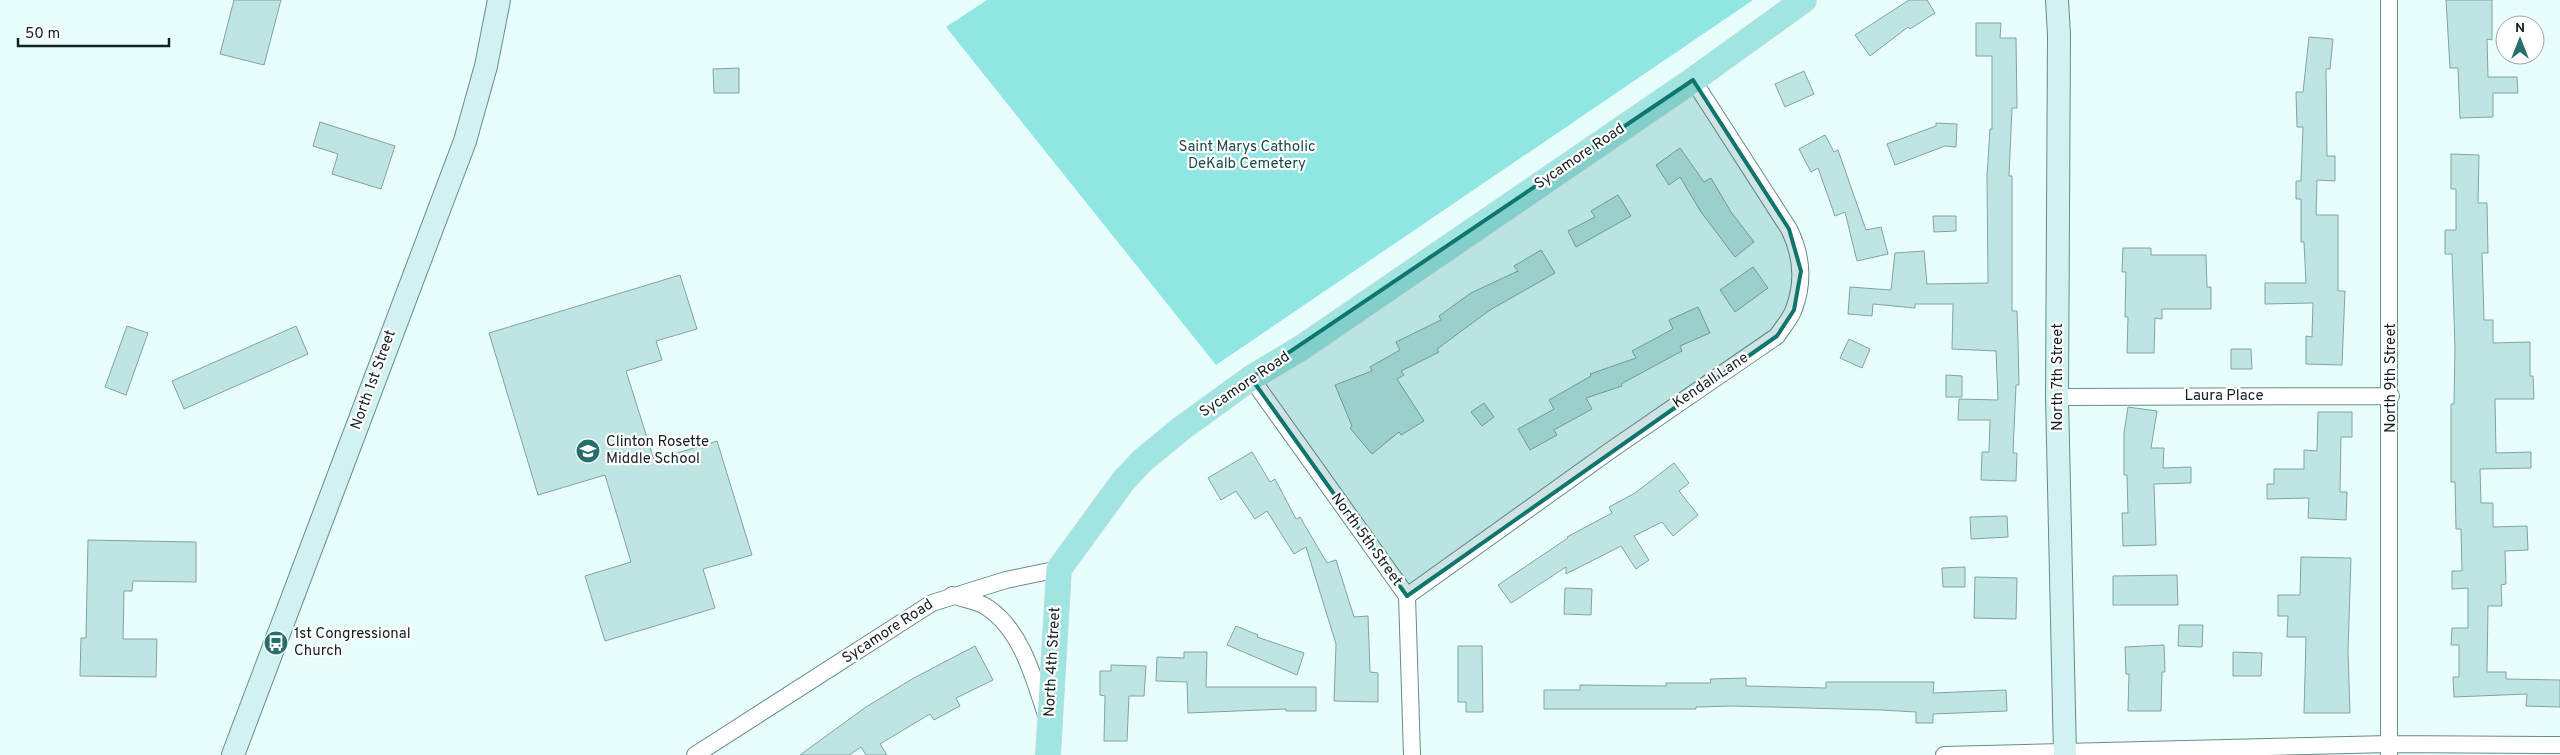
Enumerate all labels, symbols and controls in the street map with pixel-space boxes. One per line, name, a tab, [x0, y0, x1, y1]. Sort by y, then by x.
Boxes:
scale bar	[18, 15, 169, 47]
north arrow	[2495, 15, 2545, 65]
text: N	[2515, 20, 2525, 37]
text: 50 m	[25, 25, 60, 44]
street label: Sycamore Road	[1531, 120, 1629, 194]
park label: Saint Marys Catholic DeKalb Cemetery	[1179, 138, 1315, 174]
street label: North 7th Street	[2049, 323, 2068, 431]
street label: North 9th Street	[2382, 323, 2401, 433]
street label: North 1st Street	[347, 327, 401, 433]
street label: Sycamore Road	[1196, 348, 1294, 422]
street label: Kendall Lane	[1669, 349, 1753, 413]
street label: Laura Place	[2185, 387, 2263, 406]
place label: Clinton Rosette Middle School	[606, 433, 709, 469]
school or university icon: Clinton Rosette Middle School	[575, 438, 601, 464]
street label: North 5th Street	[1326, 490, 1406, 590]
street label: Sycamore Road	[839, 595, 937, 669]
street label: North 4th Street	[1041, 606, 1065, 718]
place label: 1st Congressional Church	[294, 625, 411, 661]
bus stop icon: 1st Congressional Church	[263, 630, 289, 656]

